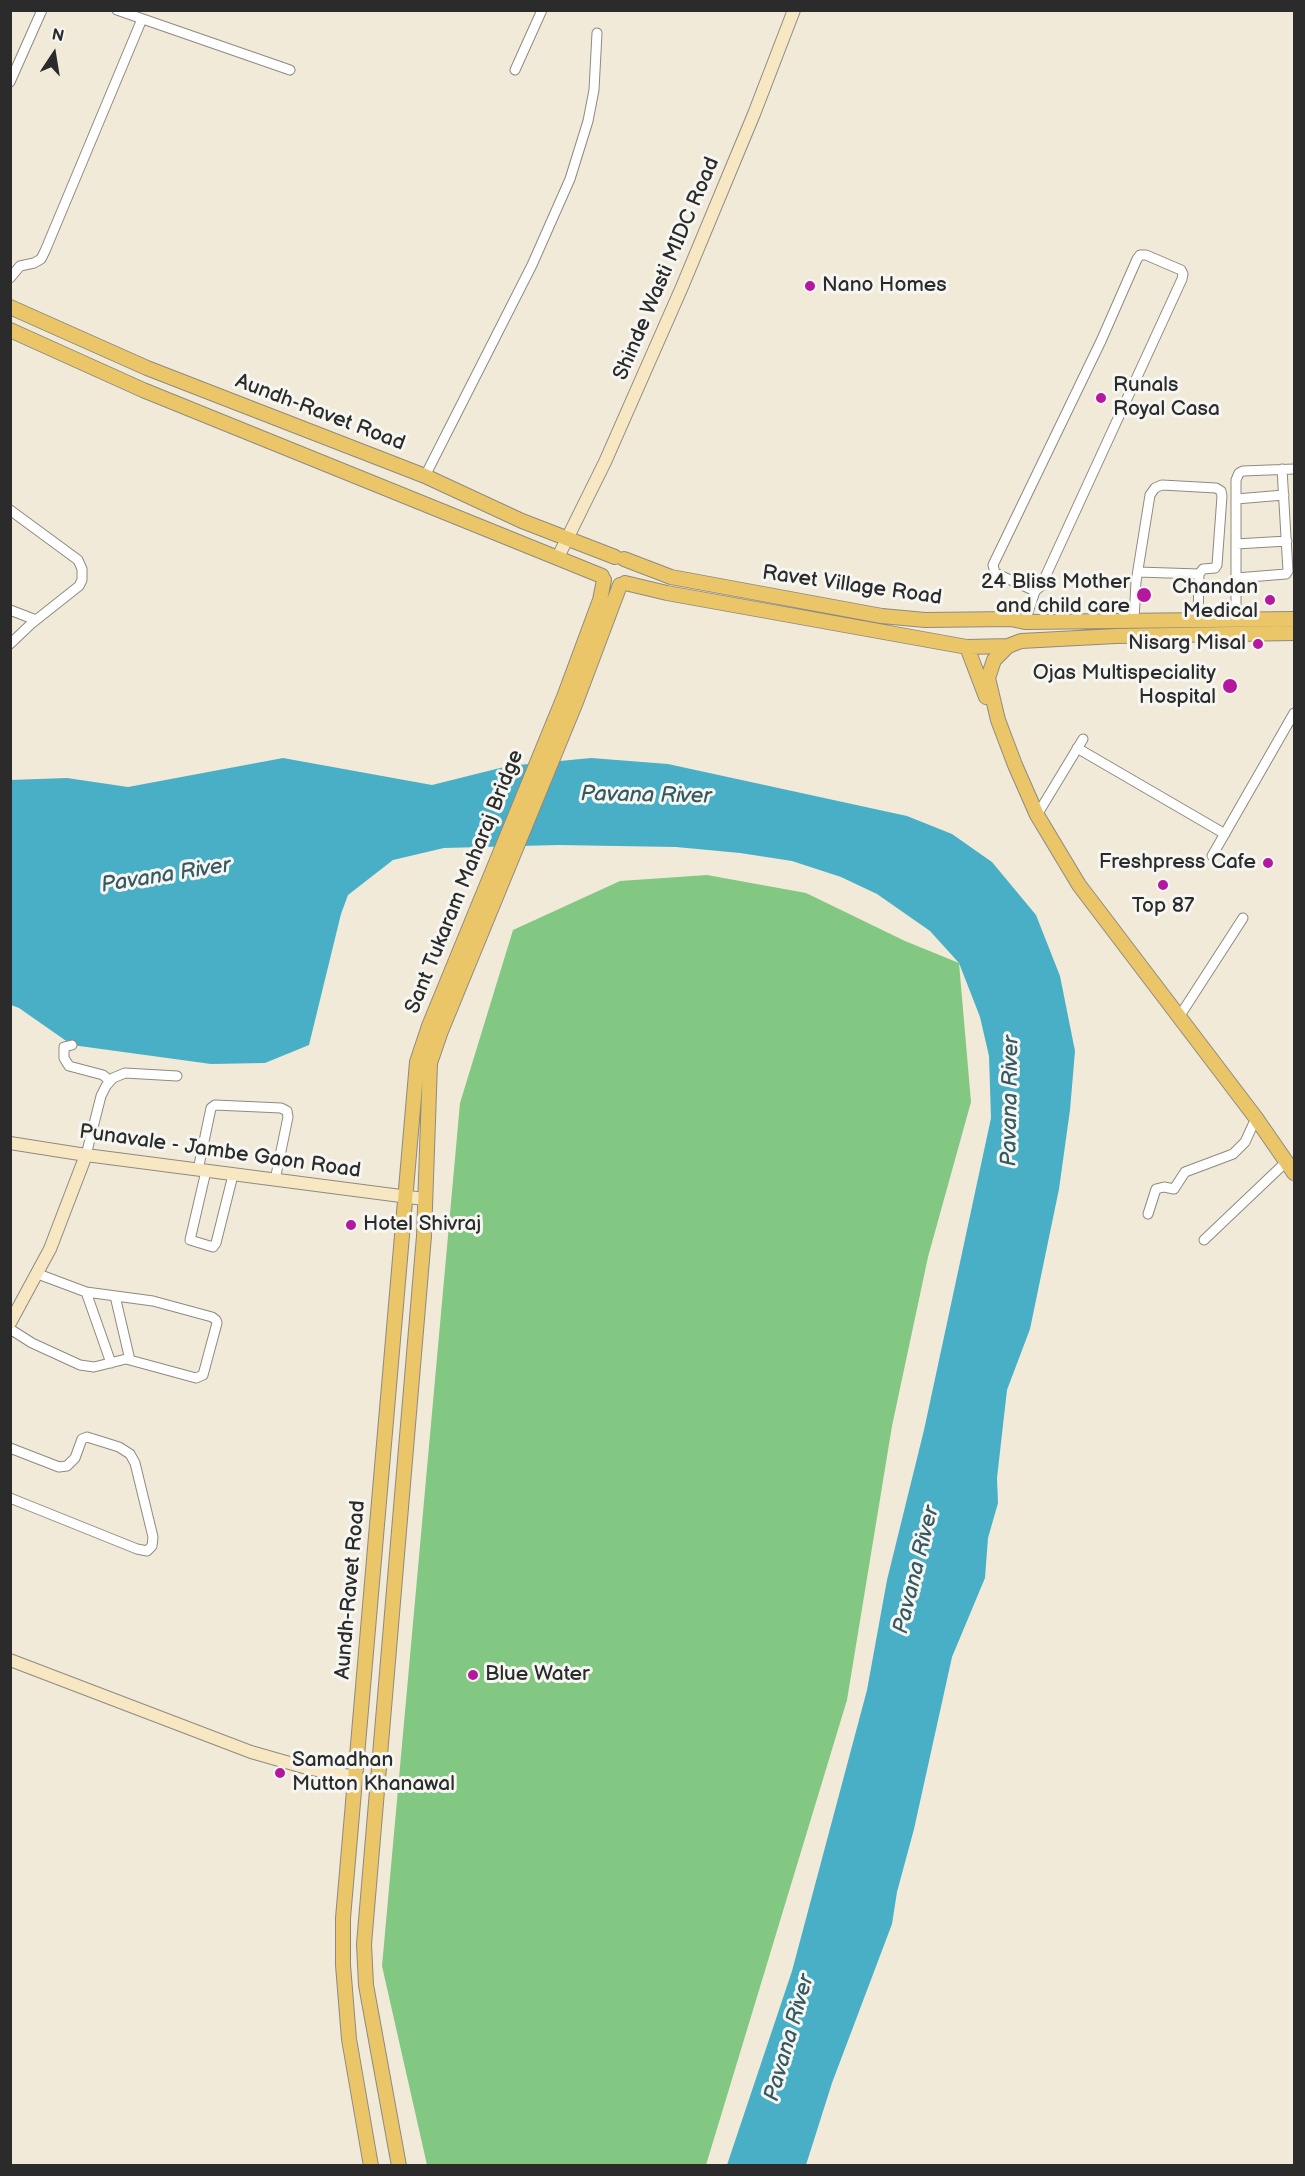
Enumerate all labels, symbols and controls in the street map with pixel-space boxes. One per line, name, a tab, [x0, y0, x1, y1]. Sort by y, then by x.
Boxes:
north arrow	[24, 24, 84, 84]
text: N	[50, 25, 66, 46]
street label: Shinde Wasti MIDC Road	[609, 154, 725, 384]
place label: Nano Homes	[822, 273, 947, 299]
marker: Nano Homes	[803, 279, 817, 293]
street label: Aundh-Ravet Road	[232, 369, 408, 457]
place label: Runals Royal Casa	[1113, 373, 1220, 423]
marker: Runals Royal Casa	[1094, 391, 1108, 405]
street label: Ravet Village Road	[760, 561, 944, 611]
place label: 24 Bliss Mother and child care	[981, 570, 1130, 620]
place label: Chandan Medical	[1172, 575, 1258, 625]
marker: 24 Bliss Mother and child care	[1135, 586, 1153, 604]
marker: Chandan Medical	[1263, 593, 1277, 607]
place label: Nisarg Misal	[1128, 631, 1246, 657]
marker: Nisarg Misal	[1251, 637, 1265, 651]
place label: Ojas Multispeciality Hospital	[1033, 661, 1216, 711]
marker: Ojas Multispeciality Hospital	[1221, 677, 1239, 695]
street label: Sant Tukaram Maharaj Bridge	[401, 747, 529, 1017]
water label: Pavana River	[580, 782, 712, 810]
place label: Freshpress Cafe	[1099, 850, 1256, 876]
water label: Pavana River	[99, 853, 233, 899]
marker: Freshpress Cafe	[1261, 856, 1275, 870]
marker: Top 87	[1156, 878, 1170, 892]
place label: Top 87	[1132, 894, 1194, 920]
water label: Pavana River	[997, 1035, 1025, 1167]
street label: Punavale - Jambe Gaon Road	[78, 1120, 362, 1184]
place label: Hotel Shivraj	[363, 1212, 481, 1238]
marker: Hotel Shivraj	[344, 1218, 358, 1232]
street label: Aundh-Ravet Road	[331, 1499, 371, 1681]
water label: Pavana River	[888, 1503, 946, 1637]
place label: Blue Water	[485, 1662, 590, 1688]
marker: Blue Water	[466, 1668, 480, 1682]
place label: Samadhan Mutton Khanawal	[292, 1748, 455, 1798]
marker: Samadhan Mutton Khanawal	[273, 1766, 287, 1780]
water label: Pavana River	[759, 1972, 821, 2104]

